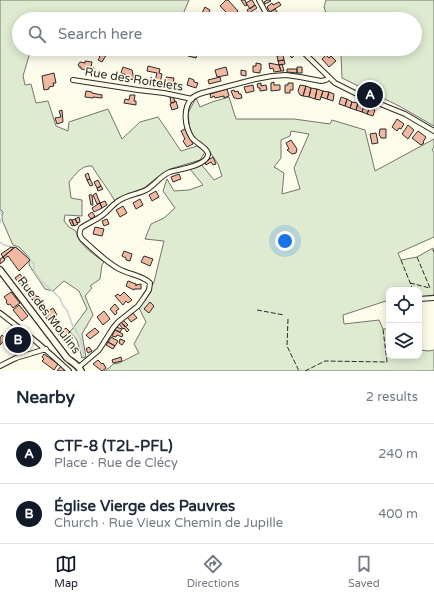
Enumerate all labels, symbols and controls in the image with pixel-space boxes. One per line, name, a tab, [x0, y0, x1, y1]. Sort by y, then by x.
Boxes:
search box	[12, 12, 422, 56]
icon: search	[26, 23, 48, 45]
text: Search here	[58, 25, 142, 43]
street label: Rue des Roitelets	[84, 64, 184, 94]
pin: A	[357, 80, 383, 110]
your location	[275, 231, 295, 251]
street label: Rue des Moulins	[15, 274, 84, 357]
map controls	[386, 287, 422, 359]
button: locate	[386, 287, 422, 323]
button: layers	[386, 323, 422, 359]
pin: B	[5, 325, 31, 355]
text: Nearby	[16, 387, 75, 408]
text: 2 results	[366, 389, 418, 405]
text: CTF-8 (T2L-PFL)	[54, 437, 173, 455]
text: A	[24, 446, 34, 462]
text: 240 m	[378, 446, 418, 462]
text: Place · Rue de Clécy	[54, 455, 178, 471]
text: Église Vierge des Pauvres	[54, 497, 235, 515]
text: B	[24, 506, 34, 522]
text: 400 m	[378, 506, 418, 522]
text: Church · Rue Vieux Chemin de Jupille	[54, 515, 283, 531]
tab: Map	[54, 553, 78, 590]
tab: Directions	[187, 553, 239, 590]
tab: Saved	[348, 553, 380, 590]

